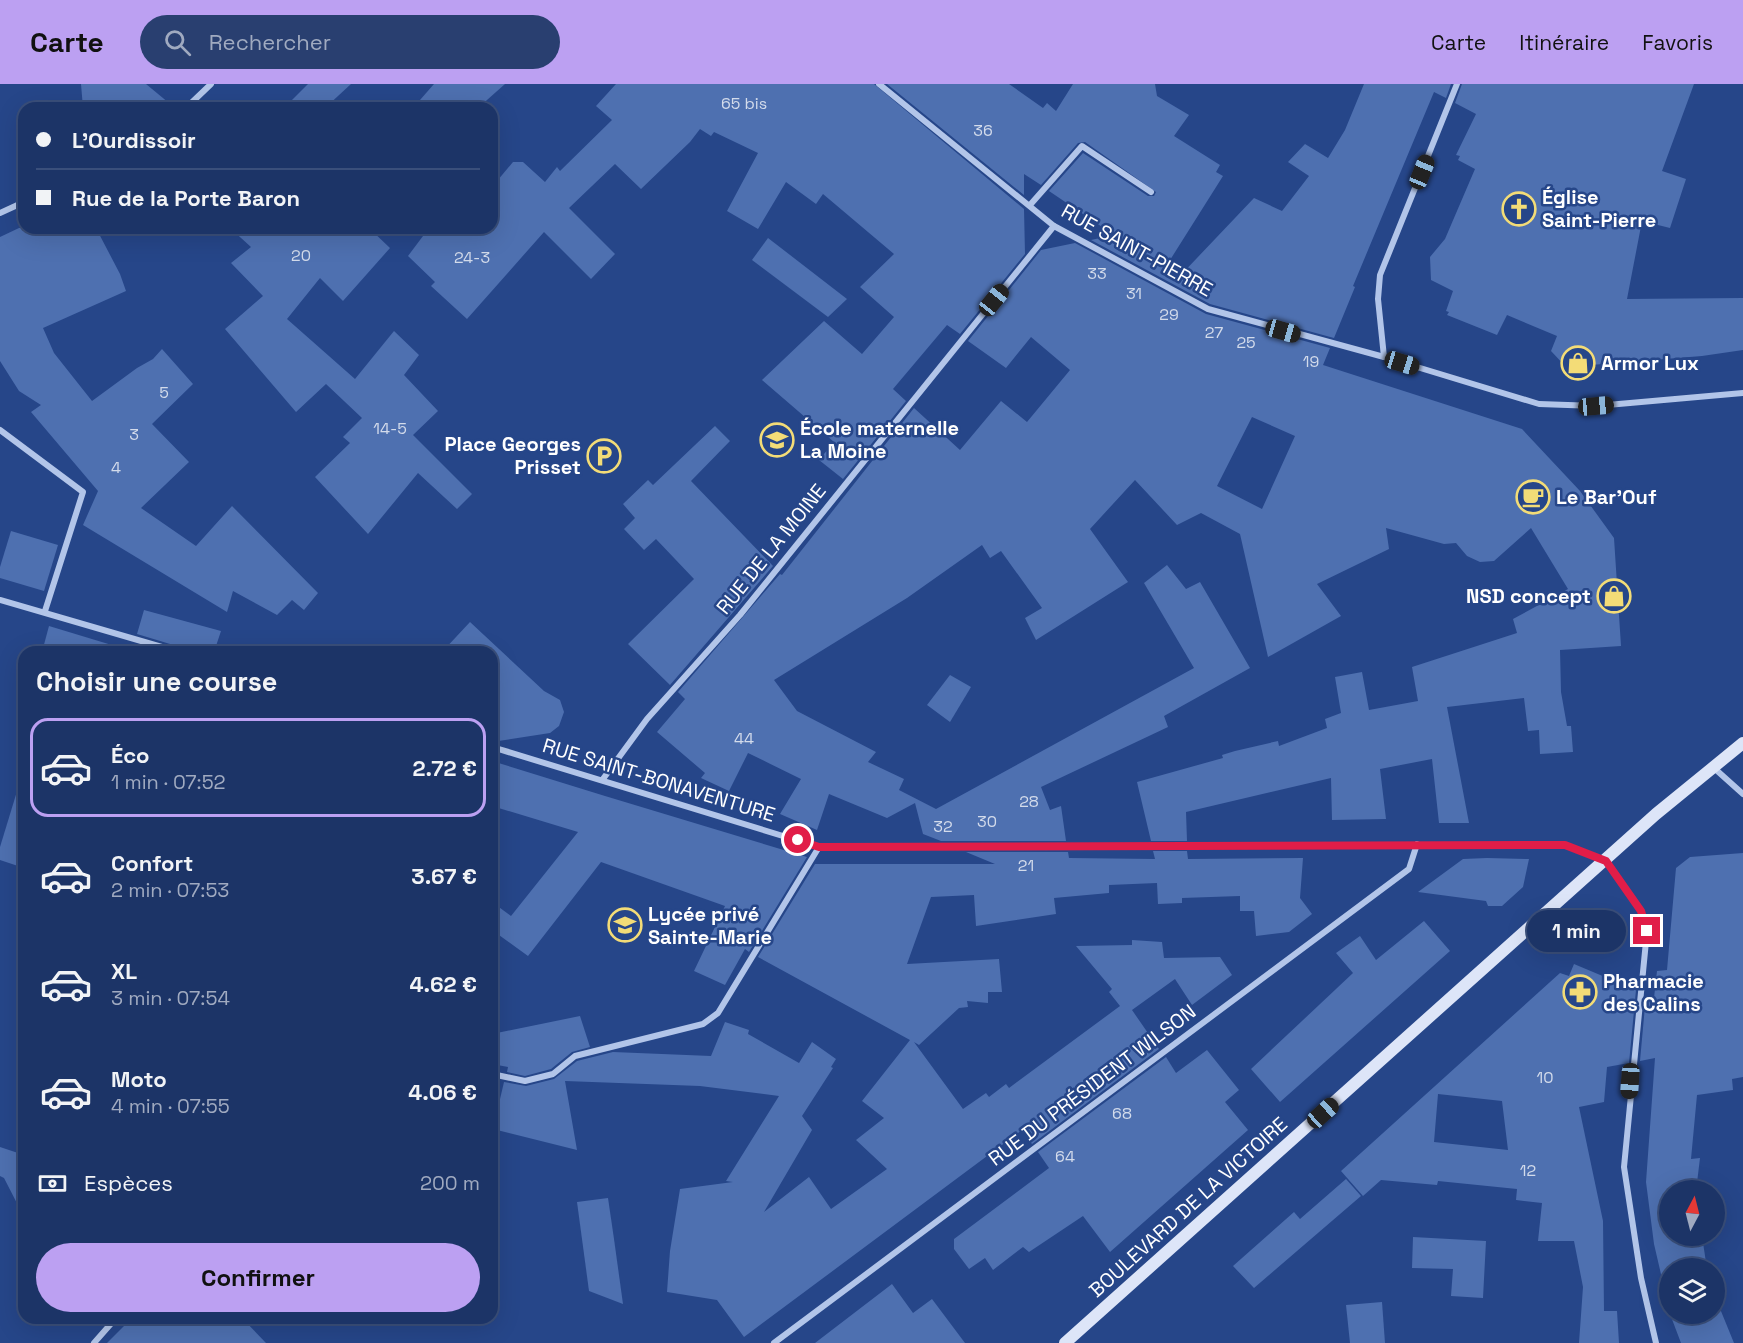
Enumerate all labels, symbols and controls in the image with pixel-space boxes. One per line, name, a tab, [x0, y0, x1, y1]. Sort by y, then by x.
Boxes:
search box	[140, 15, 560, 69]
text: Carte	[30, 24, 104, 60]
icon: search	[161, 26, 194, 59]
text: Rechercher	[209, 28, 331, 56]
text: Carte	[1431, 29, 1486, 56]
text: Itinéraire	[1519, 29, 1609, 56]
text: Favoris	[1642, 29, 1713, 56]
house number: 65 bis	[721, 93, 767, 114]
house number: 36	[973, 120, 993, 141]
text: L’Ourdissoir	[72, 126, 196, 154]
car	[1407, 152, 1437, 192]
text: Rue de la Porte Baron	[72, 184, 300, 212]
place label: Église Saint-Pierre	[1542, 184, 1656, 233]
church icon: Église Saint-Pierre	[1501, 191, 1537, 227]
street label: RUE SAINT-PIERRE	[1057, 198, 1217, 302]
house number: 20	[291, 245, 311, 266]
house number: 24-3	[454, 247, 490, 268]
house number: 33	[1087, 263, 1107, 284]
car	[976, 280, 1012, 320]
house number: 31	[1126, 283, 1142, 304]
house number: 29	[1159, 304, 1179, 325]
car	[1263, 317, 1303, 345]
house number: 27	[1205, 322, 1223, 343]
house number: 25	[1236, 332, 1256, 353]
shop icon: Armor Lux	[1560, 345, 1596, 381]
car	[1382, 349, 1422, 377]
place label: Armor Lux	[1601, 350, 1699, 376]
house number: 19	[1303, 351, 1319, 372]
house number: 5	[159, 382, 169, 403]
car	[1577, 395, 1615, 417]
place label: École maternelle La Moine	[800, 415, 959, 464]
house number: 14-5	[373, 418, 407, 439]
school or university icon: École maternelle La Moine	[759, 422, 795, 458]
house number: 3	[129, 424, 139, 445]
place label: Place Georges Prisset	[445, 431, 581, 480]
parking icon: Place Georges Prisset	[586, 438, 622, 474]
house number: 4	[111, 457, 121, 478]
street label: RUE DE LA MOINE	[710, 478, 832, 620]
cafe icon: Le Bar’Ouf	[1515, 479, 1551, 515]
place label: Le Bar’Ouf	[1556, 484, 1657, 510]
shop icon: NSD concept	[1596, 578, 1632, 614]
place label: NSD concept	[1466, 583, 1591, 609]
text: Choisir une course	[36, 664, 277, 699]
house number: 44	[734, 728, 754, 749]
street label: RUE SAINT-BONAVENTURE	[540, 732, 778, 828]
icon: car	[39, 741, 93, 795]
text: Éco	[111, 741, 150, 769]
text: 2.72 €	[412, 754, 477, 782]
text: 1 min · 07:52	[111, 769, 226, 795]
house number: 28	[1019, 791, 1039, 812]
house number: 30	[977, 811, 997, 832]
house number: 32	[933, 816, 953, 837]
route start	[784, 826, 811, 853]
icon: car	[39, 849, 93, 903]
text: Confort	[111, 849, 193, 877]
house number: 21	[1018, 855, 1034, 876]
text: 3.67 €	[411, 862, 477, 890]
text: 2 min · 07:53	[111, 877, 229, 903]
place label: Lycée privé Sainte-Marie	[648, 901, 772, 950]
school or university icon: Lycée privé Sainte-Marie	[607, 907, 643, 943]
callout: 1 min	[1527, 910, 1626, 952]
route end	[1633, 917, 1660, 944]
text: 1 min	[1552, 918, 1601, 944]
icon: car	[39, 957, 93, 1011]
text: XL	[111, 957, 137, 985]
place label: Pharmacie des Calins	[1603, 968, 1704, 1017]
text: 4.62 €	[410, 970, 477, 998]
pharmacy icon: Pharmacie des Calins	[1562, 974, 1598, 1010]
text: 3 min · 07:54	[111, 985, 230, 1011]
street label: RUE DU PRÉSIDENT WILSON	[983, 998, 1201, 1172]
car	[1620, 1062, 1640, 1100]
icon: car	[39, 1065, 93, 1119]
text: Moto	[111, 1065, 167, 1093]
house number: 10	[1537, 1067, 1553, 1088]
text: 4.06 €	[408, 1078, 477, 1106]
text: 4 min · 07:55	[111, 1093, 230, 1119]
car	[1304, 1094, 1342, 1132]
house number: 68	[1112, 1103, 1132, 1124]
street label: BOULEVARD DE LA VICTOIRE	[1083, 1111, 1293, 1303]
house number: 64	[1055, 1146, 1075, 1167]
house number: 12	[1520, 1160, 1536, 1181]
icon: cash	[36, 1167, 69, 1200]
text: Espèces	[84, 1169, 173, 1197]
text: 200 m	[420, 1170, 480, 1196]
north arrow	[1659, 1180, 1725, 1246]
map controls	[1659, 1180, 1725, 1324]
button: Confirmer	[36, 1243, 480, 1312]
button: layers	[1659, 1258, 1725, 1324]

